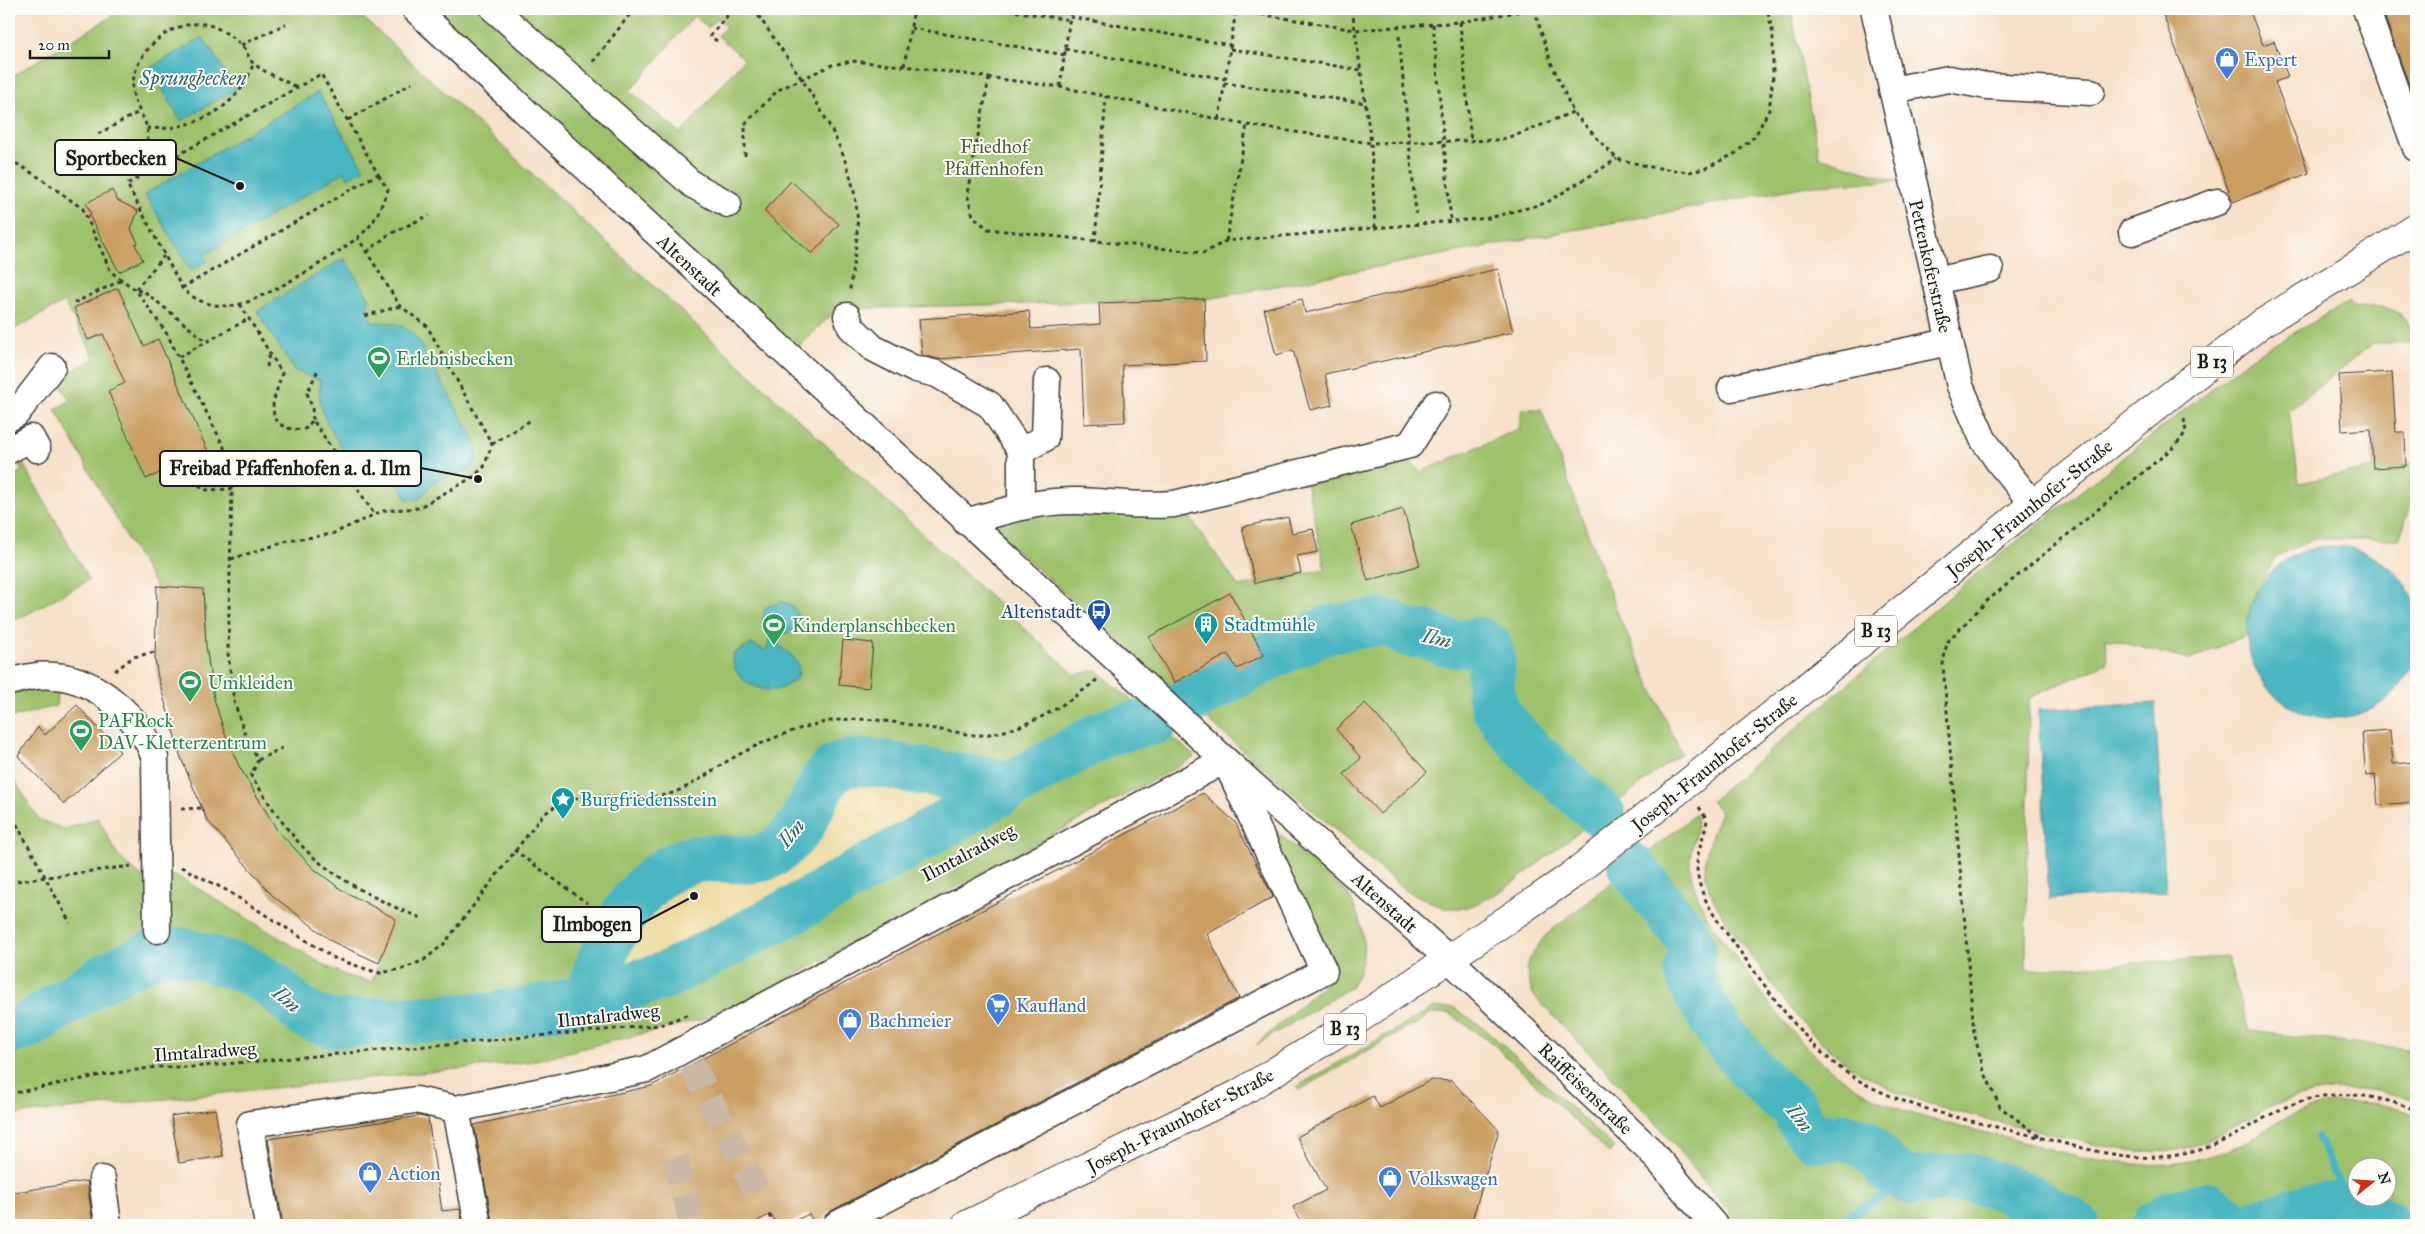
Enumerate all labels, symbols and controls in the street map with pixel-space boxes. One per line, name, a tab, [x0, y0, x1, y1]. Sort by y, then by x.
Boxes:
scale bar	[30, 28, 109, 60]
text: 20 m	[38, 36, 70, 54]
shop icon: Expert	[2214, 46, 2240, 80]
place label: Expert	[2244, 48, 2298, 71]
water label: Sprungbecken	[139, 66, 247, 91]
park label: Friedhof Pfaffenhofen	[944, 135, 1044, 180]
callout: Sportbecken	[55, 140, 176, 175]
text: Sportbecken	[65, 146, 167, 171]
street label: Pettenkoferstraße	[1904, 197, 1957, 335]
street label: Altenstadt	[652, 229, 727, 301]
sports icon: Erlebnisbecken	[366, 345, 392, 379]
place label: Erlebnisbecken	[396, 347, 513, 370]
road number: B 13	[2191, 347, 2233, 378]
street label: Joseph-Fraunhofer-Straße	[1940, 434, 2118, 584]
callout: Freibad Pfaffenhofen a. d. Ilm	[160, 451, 421, 486]
text: Freibad Pfaffenhofen a. d. Ilm	[169, 456, 411, 480]
bus stop icon: Altenstadt	[1086, 598, 1112, 632]
place label: Altenstadt	[1000, 600, 1082, 623]
building icon: Stadtmühle	[1193, 611, 1219, 645]
sports icon: Kinderplanschbecken	[761, 612, 787, 646]
place label: Stadtmühle	[1224, 613, 1315, 636]
place label: Kinderplanschbecken	[792, 614, 956, 637]
road number: B 13	[1855, 616, 1897, 646]
water label: Ilm	[1419, 623, 1454, 653]
sports icon: Umkleiden	[177, 669, 203, 703]
place label: Umkleiden	[208, 671, 293, 694]
street label: Joseph-Fraunhofer-Straße	[1625, 688, 1803, 838]
place label: PAFRock DAV-Kletterzentrum	[98, 709, 267, 754]
sports icon: PAFRock DAV-Kletterzentrum	[68, 718, 94, 752]
place icon: Burgfriedensstein	[550, 786, 576, 820]
place label: Burgfriedensstein	[580, 788, 717, 812]
water label: Ilm	[772, 814, 810, 853]
street label: Ilmtalradweg	[917, 818, 1020, 888]
street label: Altenstadt	[1346, 866, 1423, 938]
callout: Ilmbogen	[542, 907, 641, 942]
text: Ilmbogen	[552, 912, 632, 937]
water label: Ilm	[267, 980, 306, 1018]
supermarket icon: Kaufland	[985, 992, 1011, 1026]
place label: Kaufland	[1016, 994, 1087, 1017]
street label: Ilmtalradweg	[556, 999, 661, 1033]
shop icon: Bachmeier	[837, 1007, 863, 1041]
place label: Bachmeier	[868, 1009, 952, 1032]
road number: B 13	[1324, 1014, 1366, 1044]
street label: Ilmtalradweg	[153, 1036, 257, 1068]
street label: Raiffeisenstraße	[1533, 1037, 1638, 1139]
street label: Joseph-Fraunhofer-Straße	[1081, 1063, 1278, 1179]
water label: Ilm	[1781, 1098, 1818, 1137]
north arrow	[2348, 1156, 2398, 1206]
shop icon: Action	[357, 1160, 383, 1194]
place label: Action	[387, 1162, 441, 1185]
shop icon: Volkswagen	[1377, 1165, 1403, 1199]
place label: Volkswagen	[1407, 1167, 1498, 1191]
text: N	[2374, 1170, 2394, 1187]

